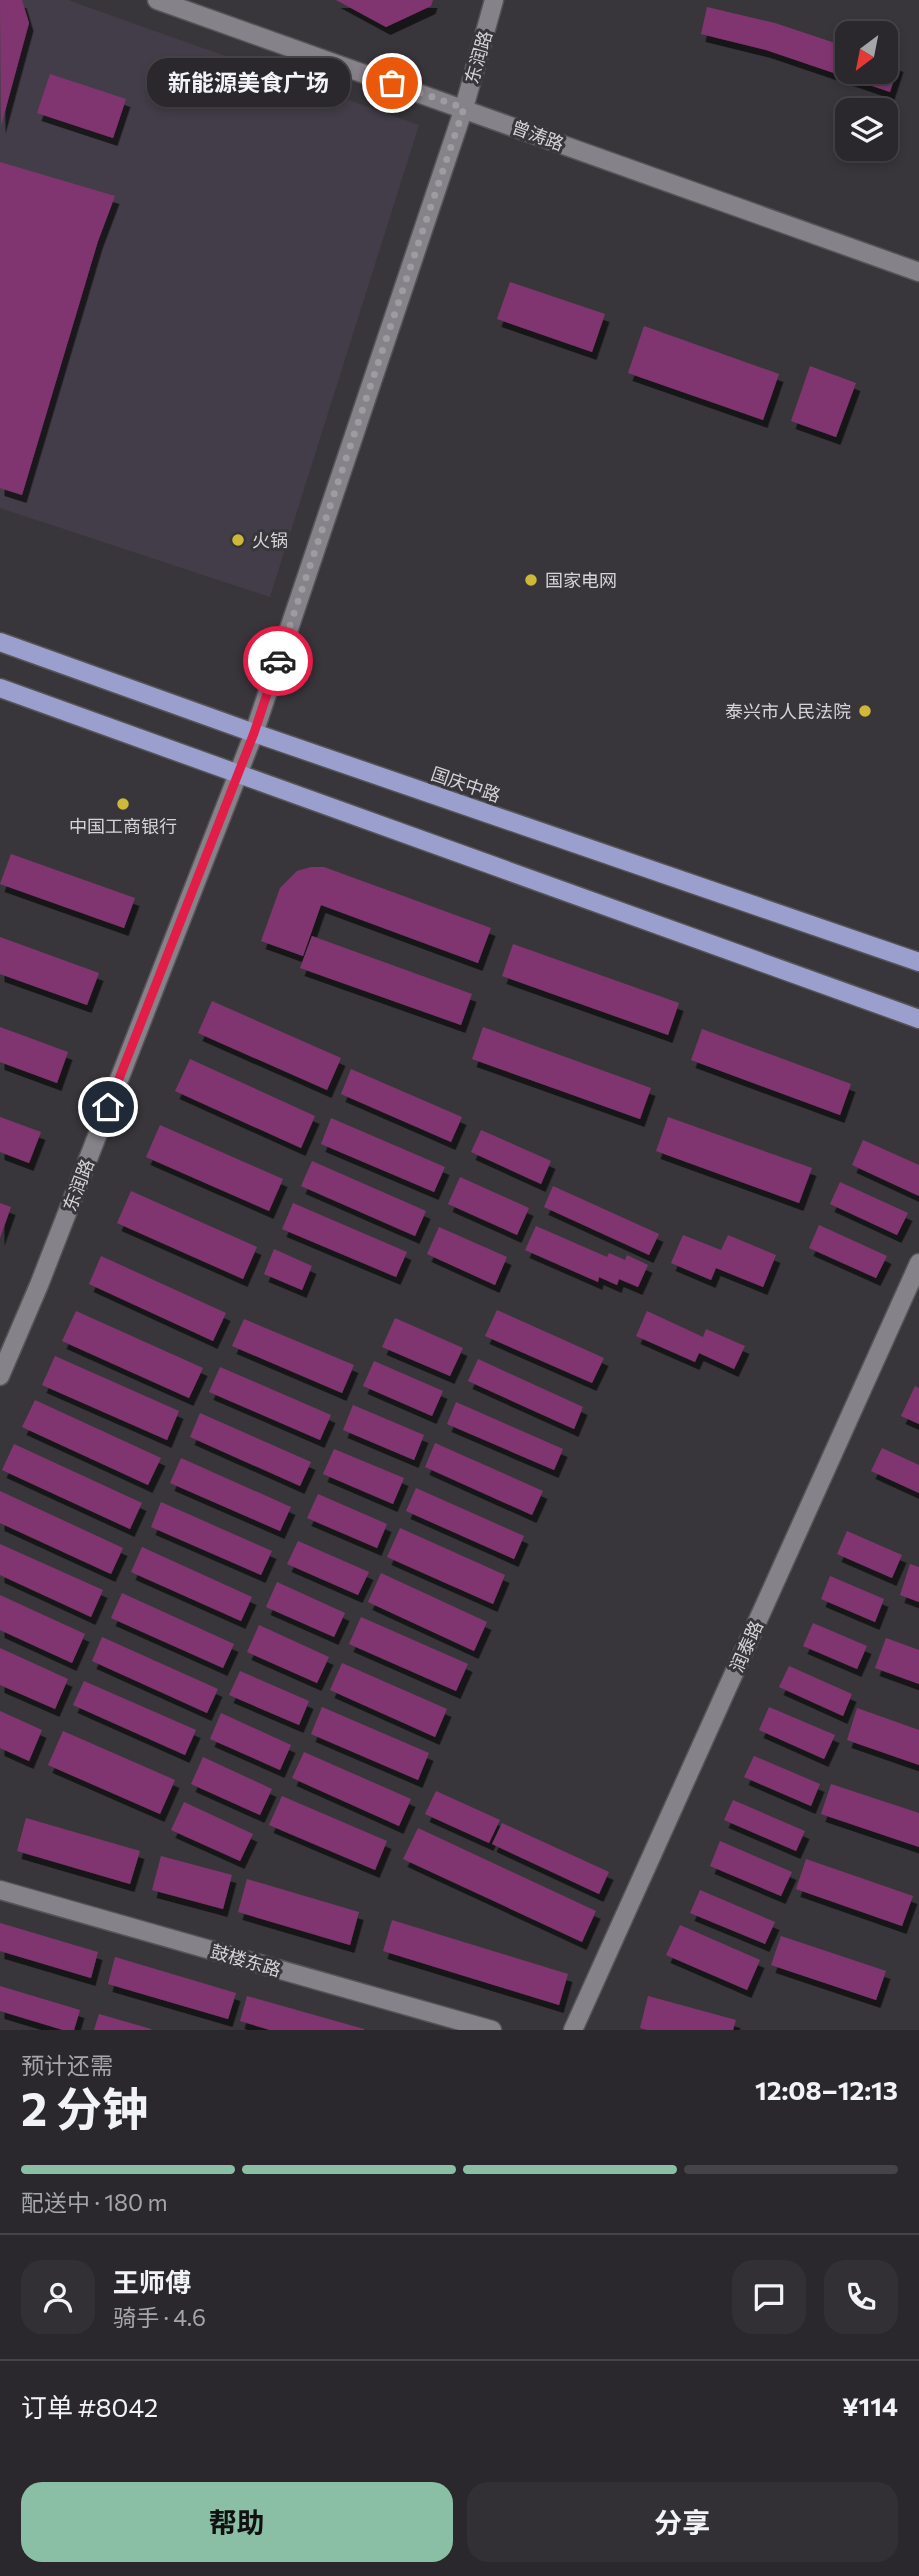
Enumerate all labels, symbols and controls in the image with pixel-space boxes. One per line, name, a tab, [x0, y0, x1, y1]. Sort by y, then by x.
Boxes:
north arrow	[835, 21, 898, 84]
map controls	[835, 21, 898, 161]
street label: 东润路	[460, 28, 496, 86]
pin	[362, 53, 422, 113]
callout: 新能源美食广场	[147, 58, 350, 108]
icon: bag	[373, 64, 411, 102]
text: 新能源美食广场	[168, 68, 329, 96]
button: layers	[835, 98, 898, 161]
street label: 曾涛路	[509, 115, 567, 155]
place label: 火锅	[252, 529, 288, 551]
marker: 火锅	[230, 532, 246, 548]
place label: 国家电网	[545, 569, 617, 591]
marker: 国家电网	[523, 572, 539, 588]
courier	[243, 626, 313, 696]
icon: car	[259, 642, 297, 680]
place label: 泰兴市人民法院	[725, 700, 851, 722]
marker: 泰兴市人民法院	[857, 703, 873, 719]
street label: 国庆中路	[428, 762, 504, 806]
marker: 中国工商银行	[115, 796, 131, 812]
place label: 中国工商银行	[69, 815, 177, 837]
pin	[78, 1077, 138, 1137]
icon: home	[89, 1088, 127, 1126]
street label: 东润路	[58, 1156, 98, 1214]
street label: 润泰路	[725, 1617, 767, 1675]
street label: 鼓楼东路	[208, 1940, 284, 1980]
text: 预计还需	[21, 2051, 113, 2079]
text: 12:08–12:13	[755, 2074, 898, 2105]
text: 2 分钟	[21, 2079, 148, 2135]
text: 配送中 · 180 m	[21, 2188, 168, 2216]
button: person	[21, 2260, 95, 2334]
button: chat	[732, 2260, 806, 2334]
button: phone	[824, 2260, 898, 2334]
text: 王师傅	[113, 2266, 191, 2297]
text: 骑手 · 4.6	[113, 2303, 206, 2331]
text: ¥114	[842, 2390, 898, 2421]
text: 订单 #8042	[21, 2391, 158, 2422]
button: 帮助	[21, 2482, 453, 2562]
button: 分享	[467, 2482, 898, 2562]

